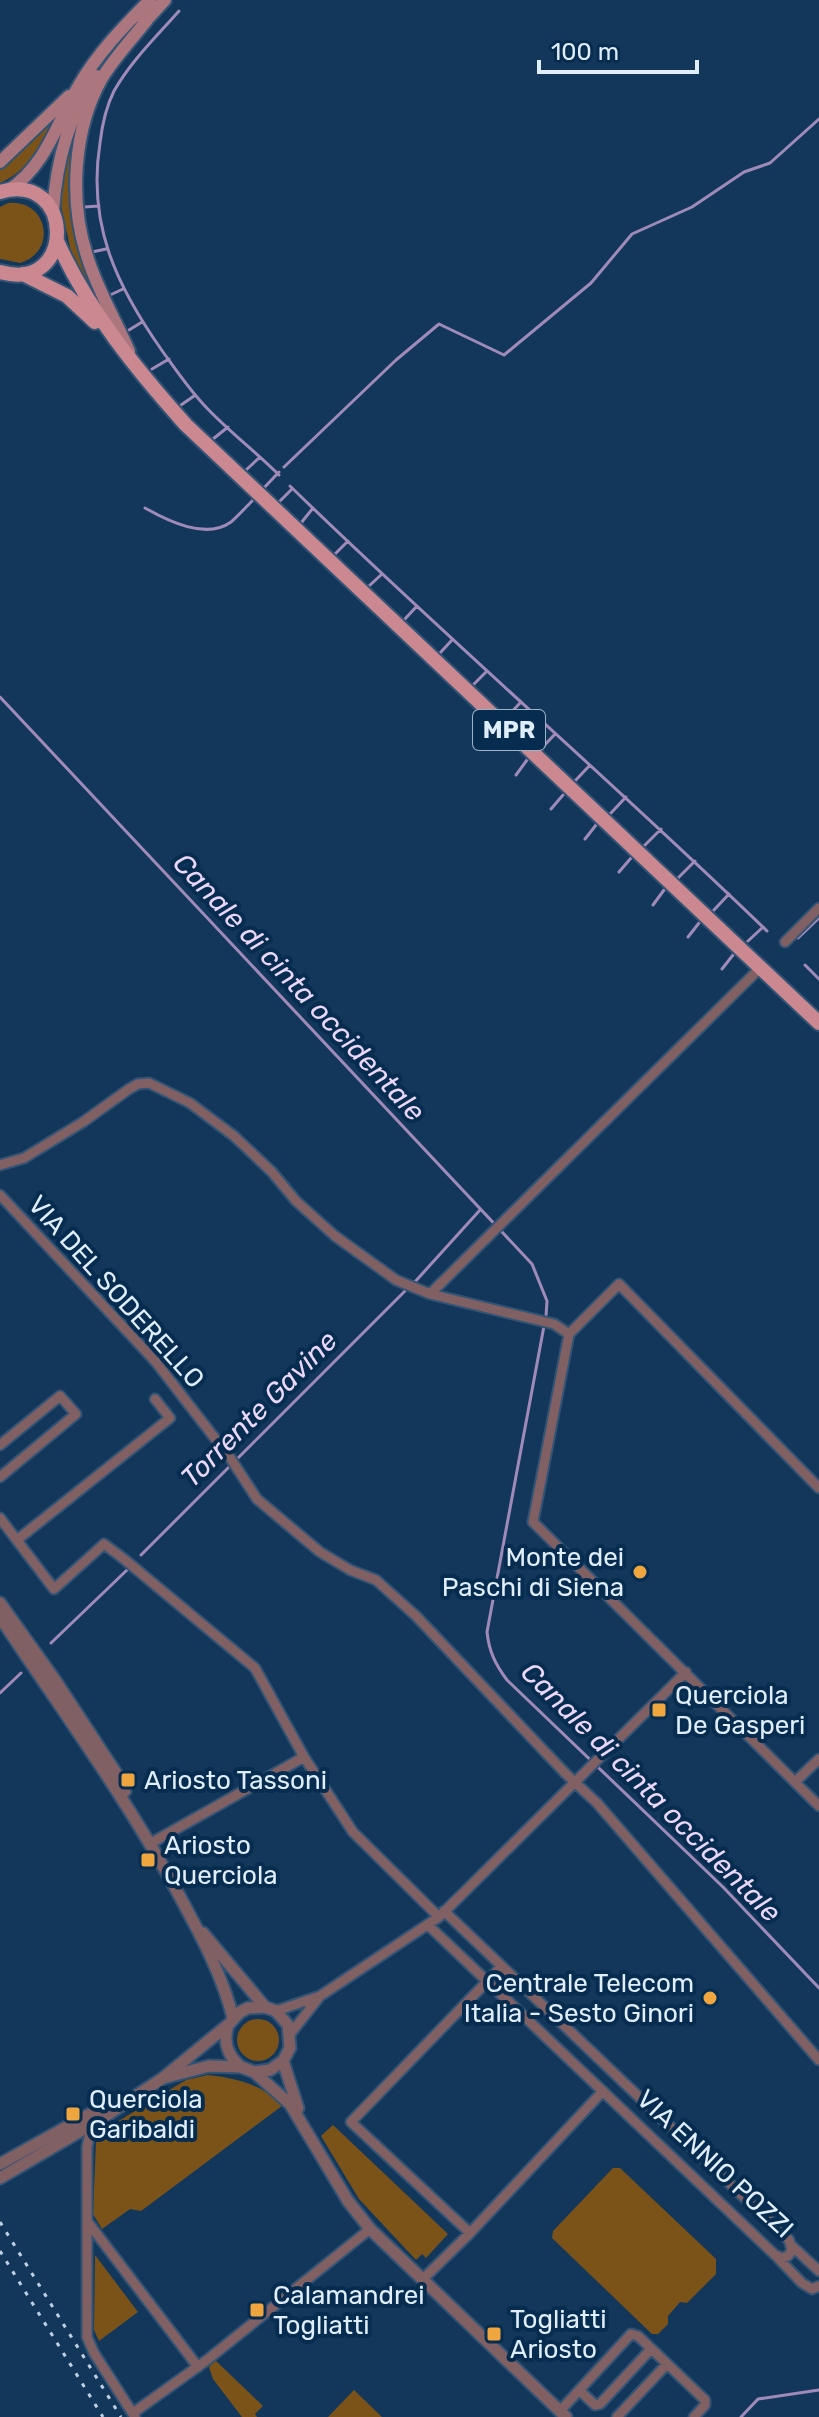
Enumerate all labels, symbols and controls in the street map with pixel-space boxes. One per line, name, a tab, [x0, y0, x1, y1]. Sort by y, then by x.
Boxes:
scale bar	[539, 24, 697, 74]
text: 100 m	[551, 38, 619, 66]
road number: MPR	[473, 710, 545, 750]
water label: Canale di cinta occidentale	[166, 846, 432, 1128]
street label: VIA DEL SODERELLO	[21, 1189, 211, 1395]
water label: Torrente Gavine	[174, 1324, 344, 1494]
place label: Monte dei Paschi di Siena	[442, 1542, 624, 1603]
marker: Monte dei Paschi di Siena	[631, 1563, 649, 1581]
water label: Canale di cinta occidentale	[514, 1655, 788, 1929]
place label: Querciola De Gasperi	[675, 1680, 805, 1741]
marker: Querciola De Gasperi	[650, 1701, 668, 1719]
place label: Ariosto Tassoni	[144, 1765, 327, 1796]
marker: Ariosto Tassoni	[119, 1771, 137, 1789]
place label: Ariosto Querciola	[164, 1830, 278, 1891]
marker: Ariosto Querciola	[139, 1851, 157, 1869]
place label: Centrale Telecom Italia - Sesto Ginori	[464, 1968, 694, 2029]
marker: Centrale Telecom Italia - Sesto Ginori	[701, 1989, 719, 2007]
place label: Querciola Garibaldi	[89, 2084, 203, 2145]
street label: VIA ENNIO POZZI	[630, 2084, 800, 2244]
marker: Querciola Garibaldi	[64, 2105, 82, 2123]
place label: Calamandrei Togliatti	[273, 2280, 425, 2341]
marker: Calamandrei Togliatti	[248, 2301, 266, 2319]
place label: Togliatti Ariosto	[510, 2304, 606, 2365]
marker: Togliatti Ariosto	[485, 2325, 503, 2343]

